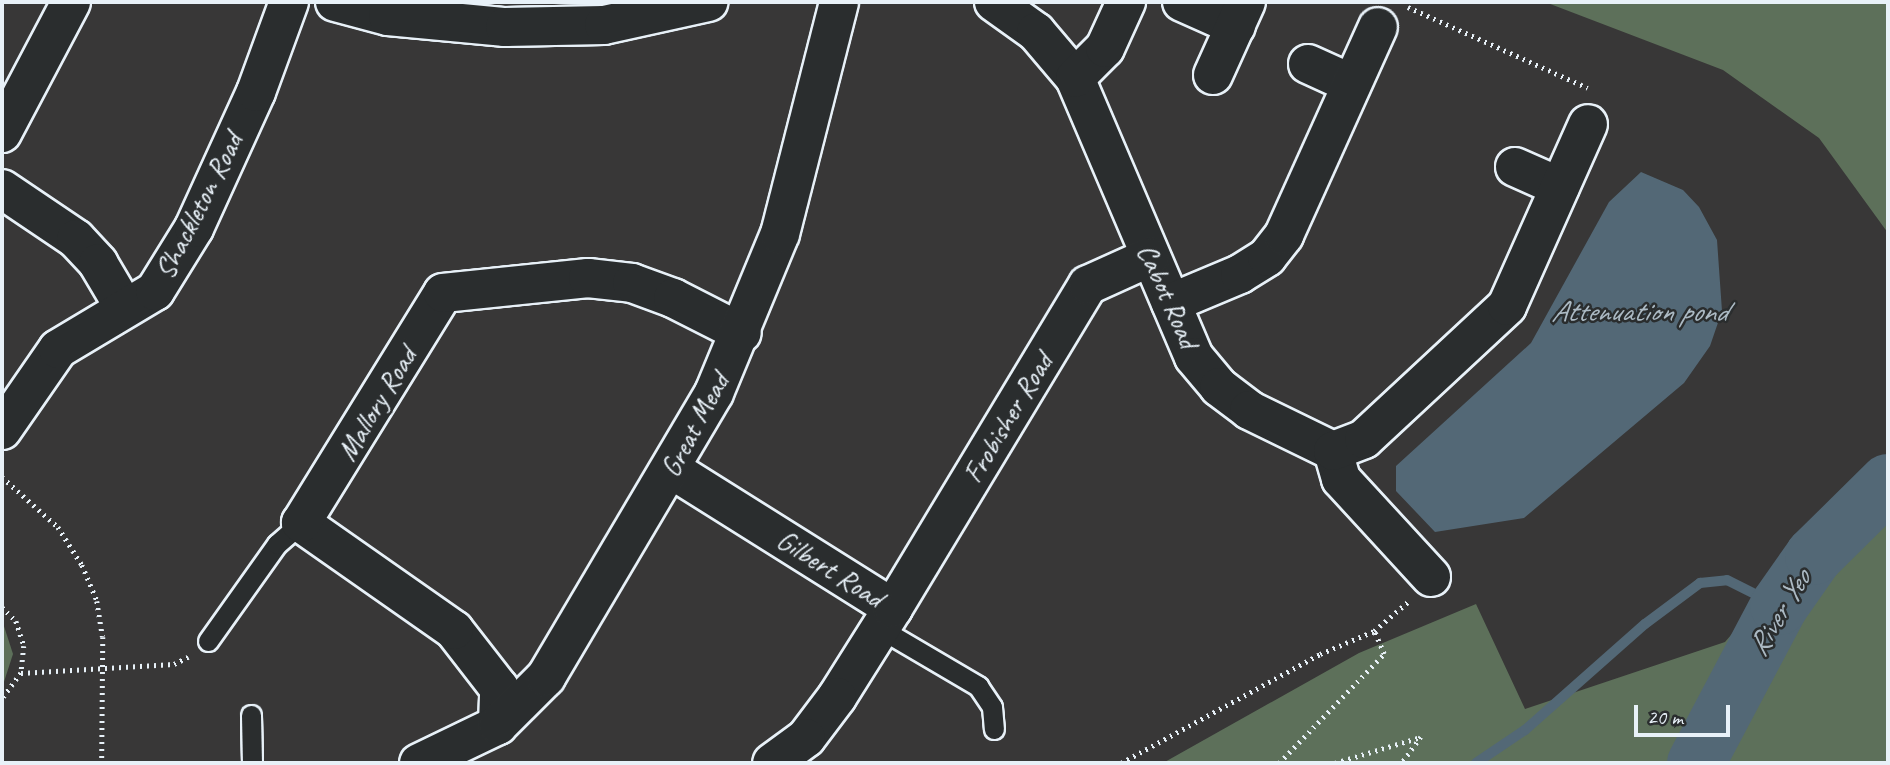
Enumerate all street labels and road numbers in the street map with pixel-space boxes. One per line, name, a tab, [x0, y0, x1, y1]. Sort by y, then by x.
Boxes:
street label: Shackleton Road	[148, 128, 250, 284]
street label: Cabot Road	[1130, 239, 1206, 353]
street label: Mallory Road	[330, 342, 424, 466]
street label: Frobisher Road	[956, 347, 1060, 489]
street label: Great Mead	[654, 368, 736, 482]
street label: Gilbert Road	[771, 523, 889, 615]

